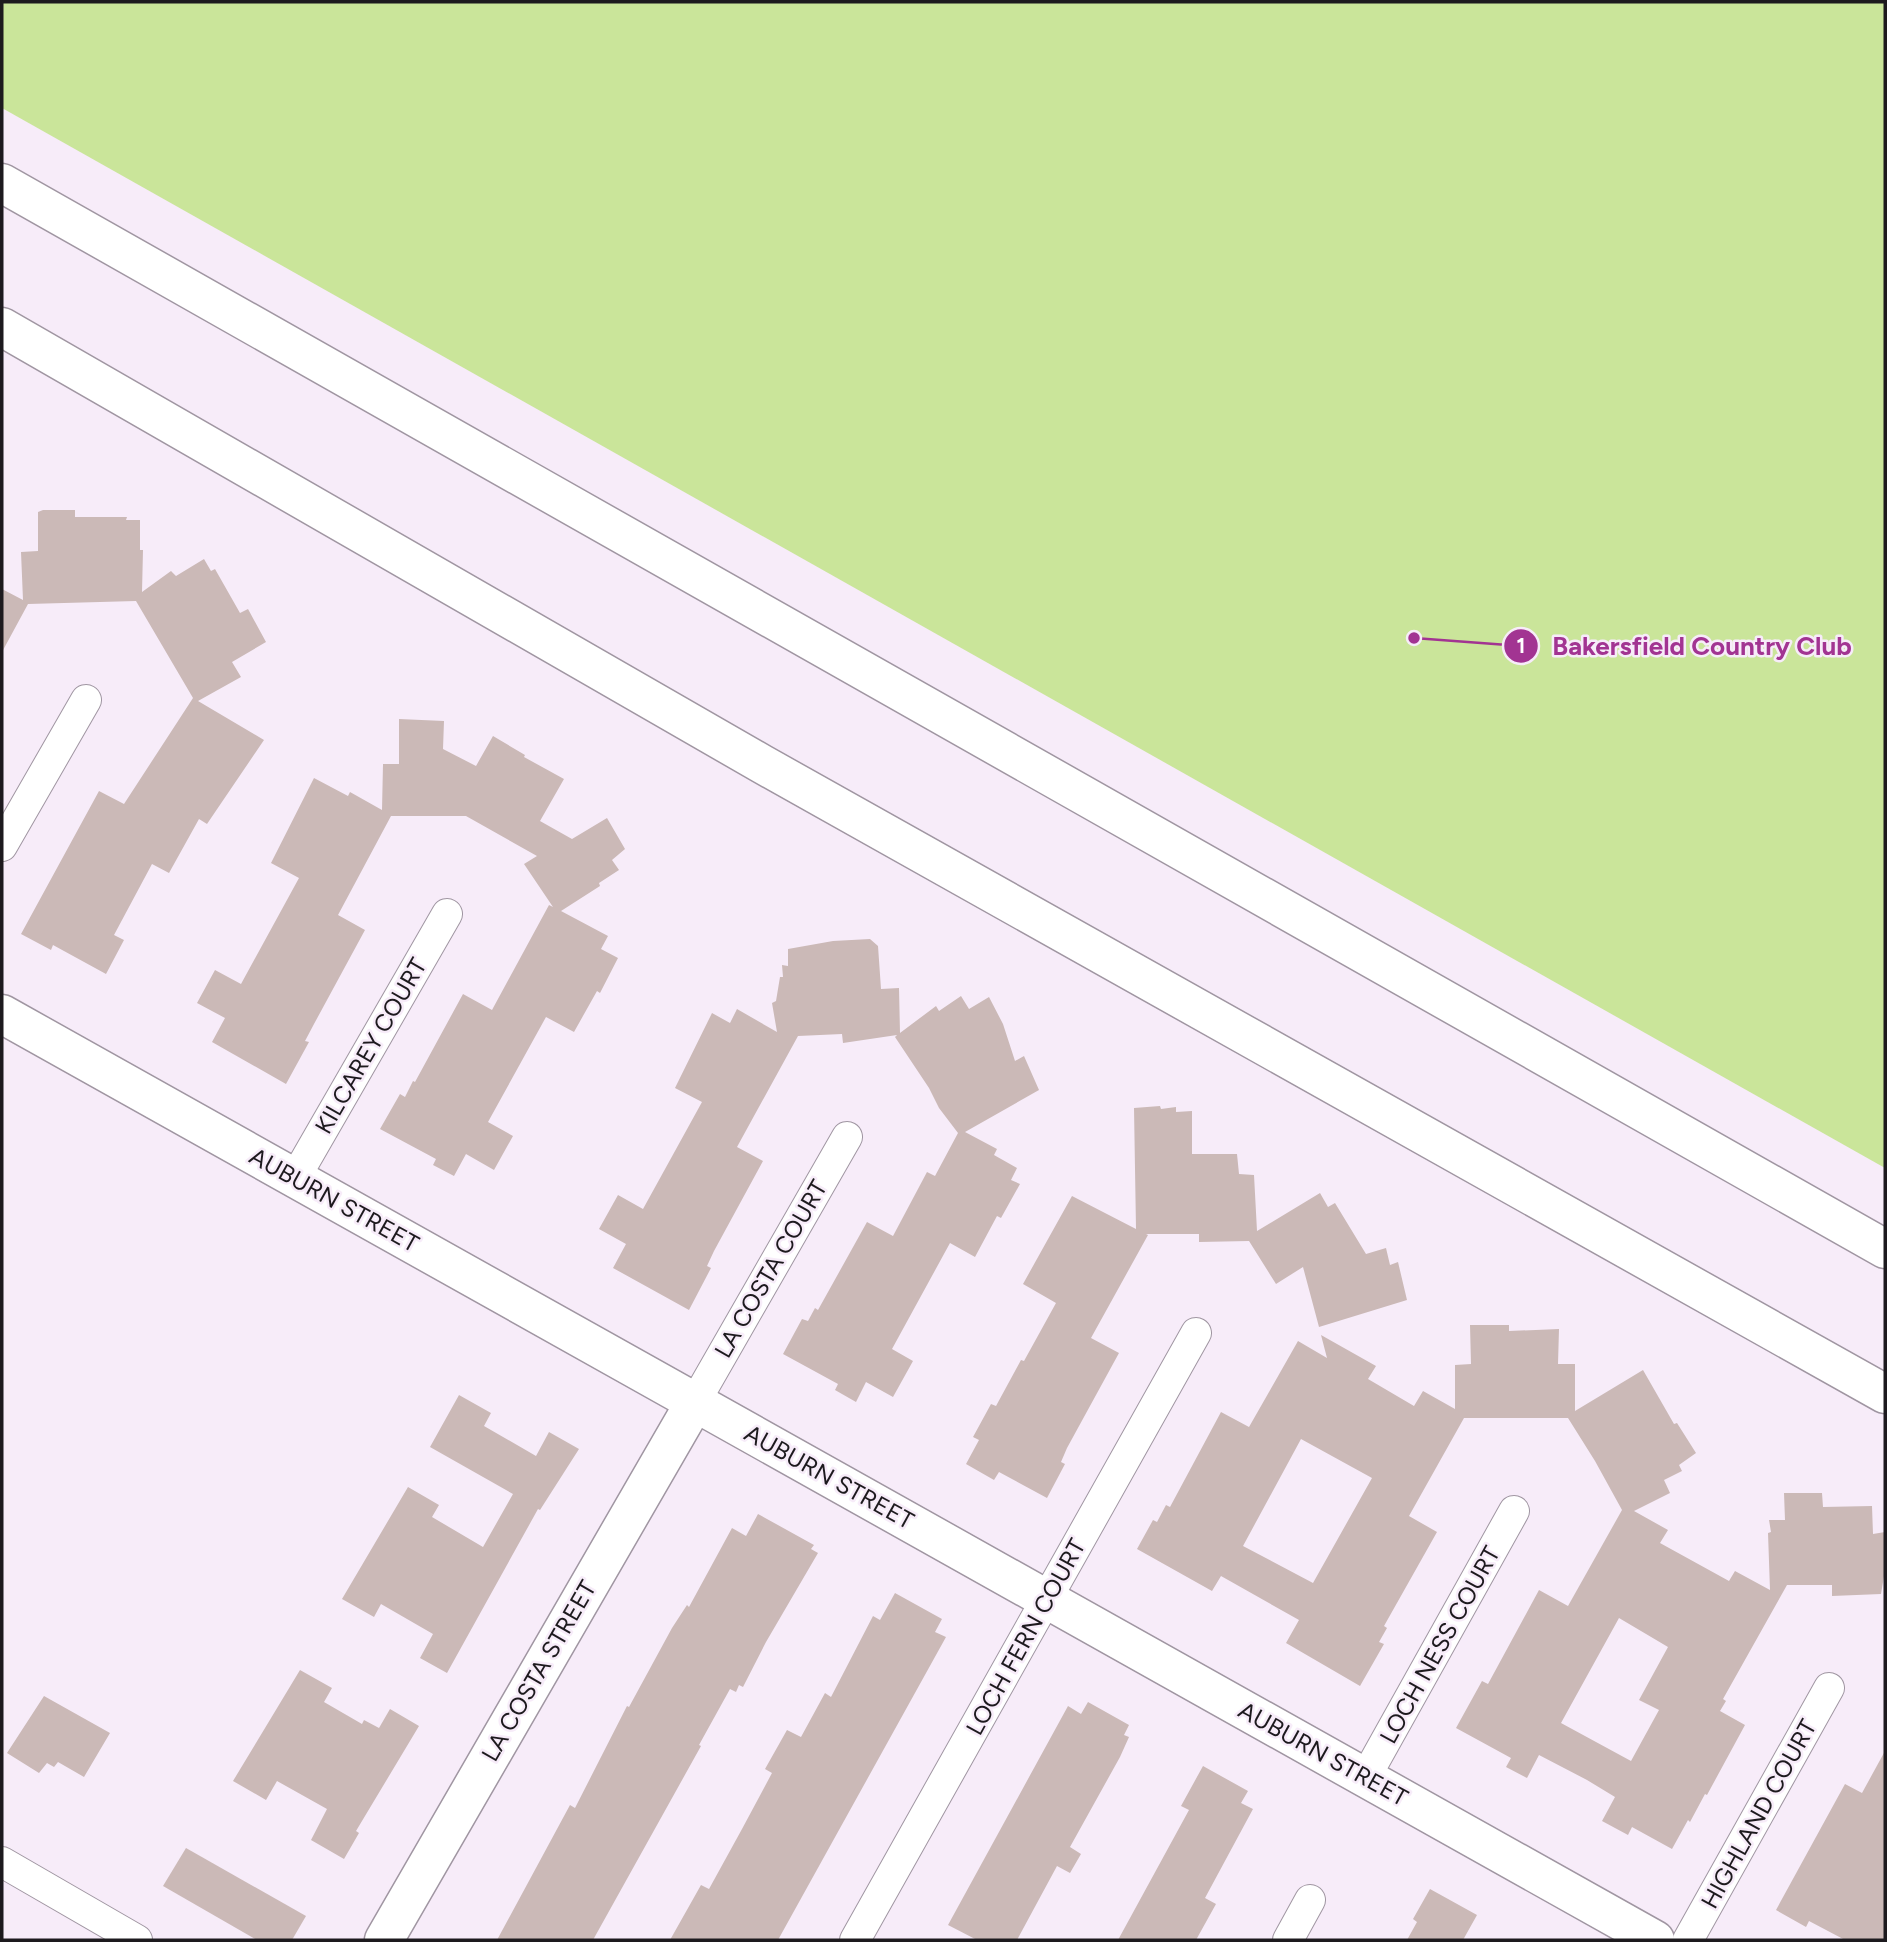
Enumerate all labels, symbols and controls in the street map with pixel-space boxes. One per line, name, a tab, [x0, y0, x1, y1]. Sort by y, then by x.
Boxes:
callout: Bakersfield Country Club	[1503, 622, 1866, 669]
text: Bakersfield Country Club	[1552, 630, 1852, 662]
text: 1	[1517, 633, 1525, 658]
street label: KILCAREY COURT	[309, 953, 433, 1139]
street label: AUBURN STREET	[245, 1141, 424, 1258]
street label: LA COSTA COURT	[708, 1175, 833, 1363]
street label: AUBURN STREET	[740, 1418, 919, 1535]
street label: LOCH FERN COURT	[960, 1534, 1092, 1740]
street label: LOCH NESS COURT	[1373, 1541, 1506, 1749]
street label: LA COSTA STREET	[475, 1575, 602, 1766]
street label: AUBURN STREET	[1234, 1695, 1413, 1812]
street label: HIGHLAND COURT	[1695, 1714, 1823, 1913]

